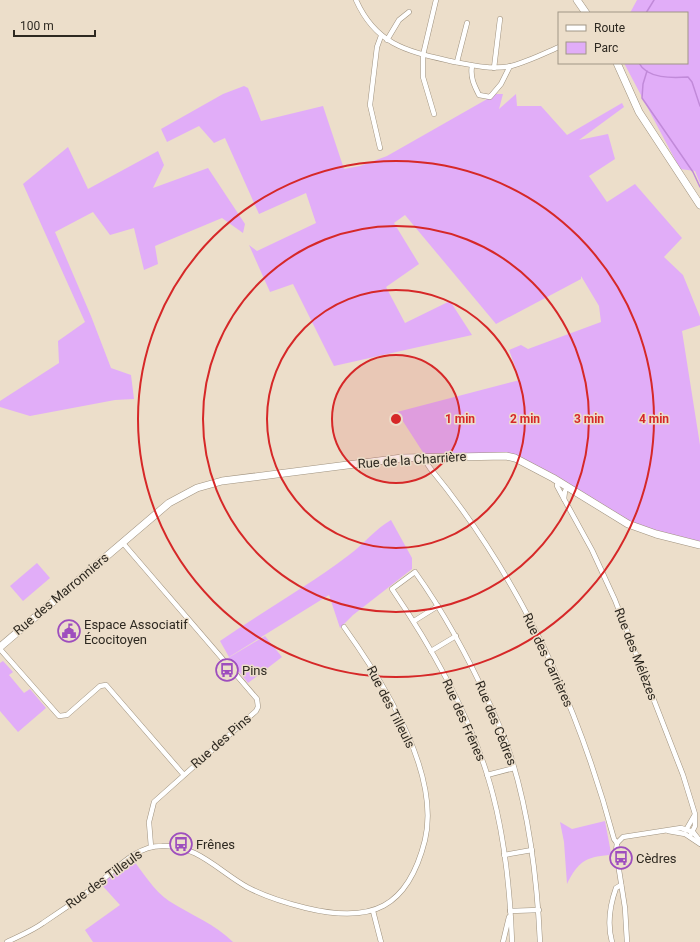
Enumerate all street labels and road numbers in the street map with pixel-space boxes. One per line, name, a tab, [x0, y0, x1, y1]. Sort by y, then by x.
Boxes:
street label: Rue de la Charrière	[357, 449, 467, 471]
street label: Rue des Marronniers	[10, 550, 112, 638]
street label: Rue des Mélèzes	[611, 606, 661, 703]
street label: Rue des Carrières	[520, 611, 576, 710]
street label: Rue des Tilleuls	[364, 663, 418, 751]
street label: Rue des Frênes	[439, 677, 489, 764]
street label: Rue des Cèdres	[472, 678, 520, 768]
street label: Rue des Pins	[188, 711, 254, 771]
street label: Rue des Tilleuls	[63, 846, 145, 912]

